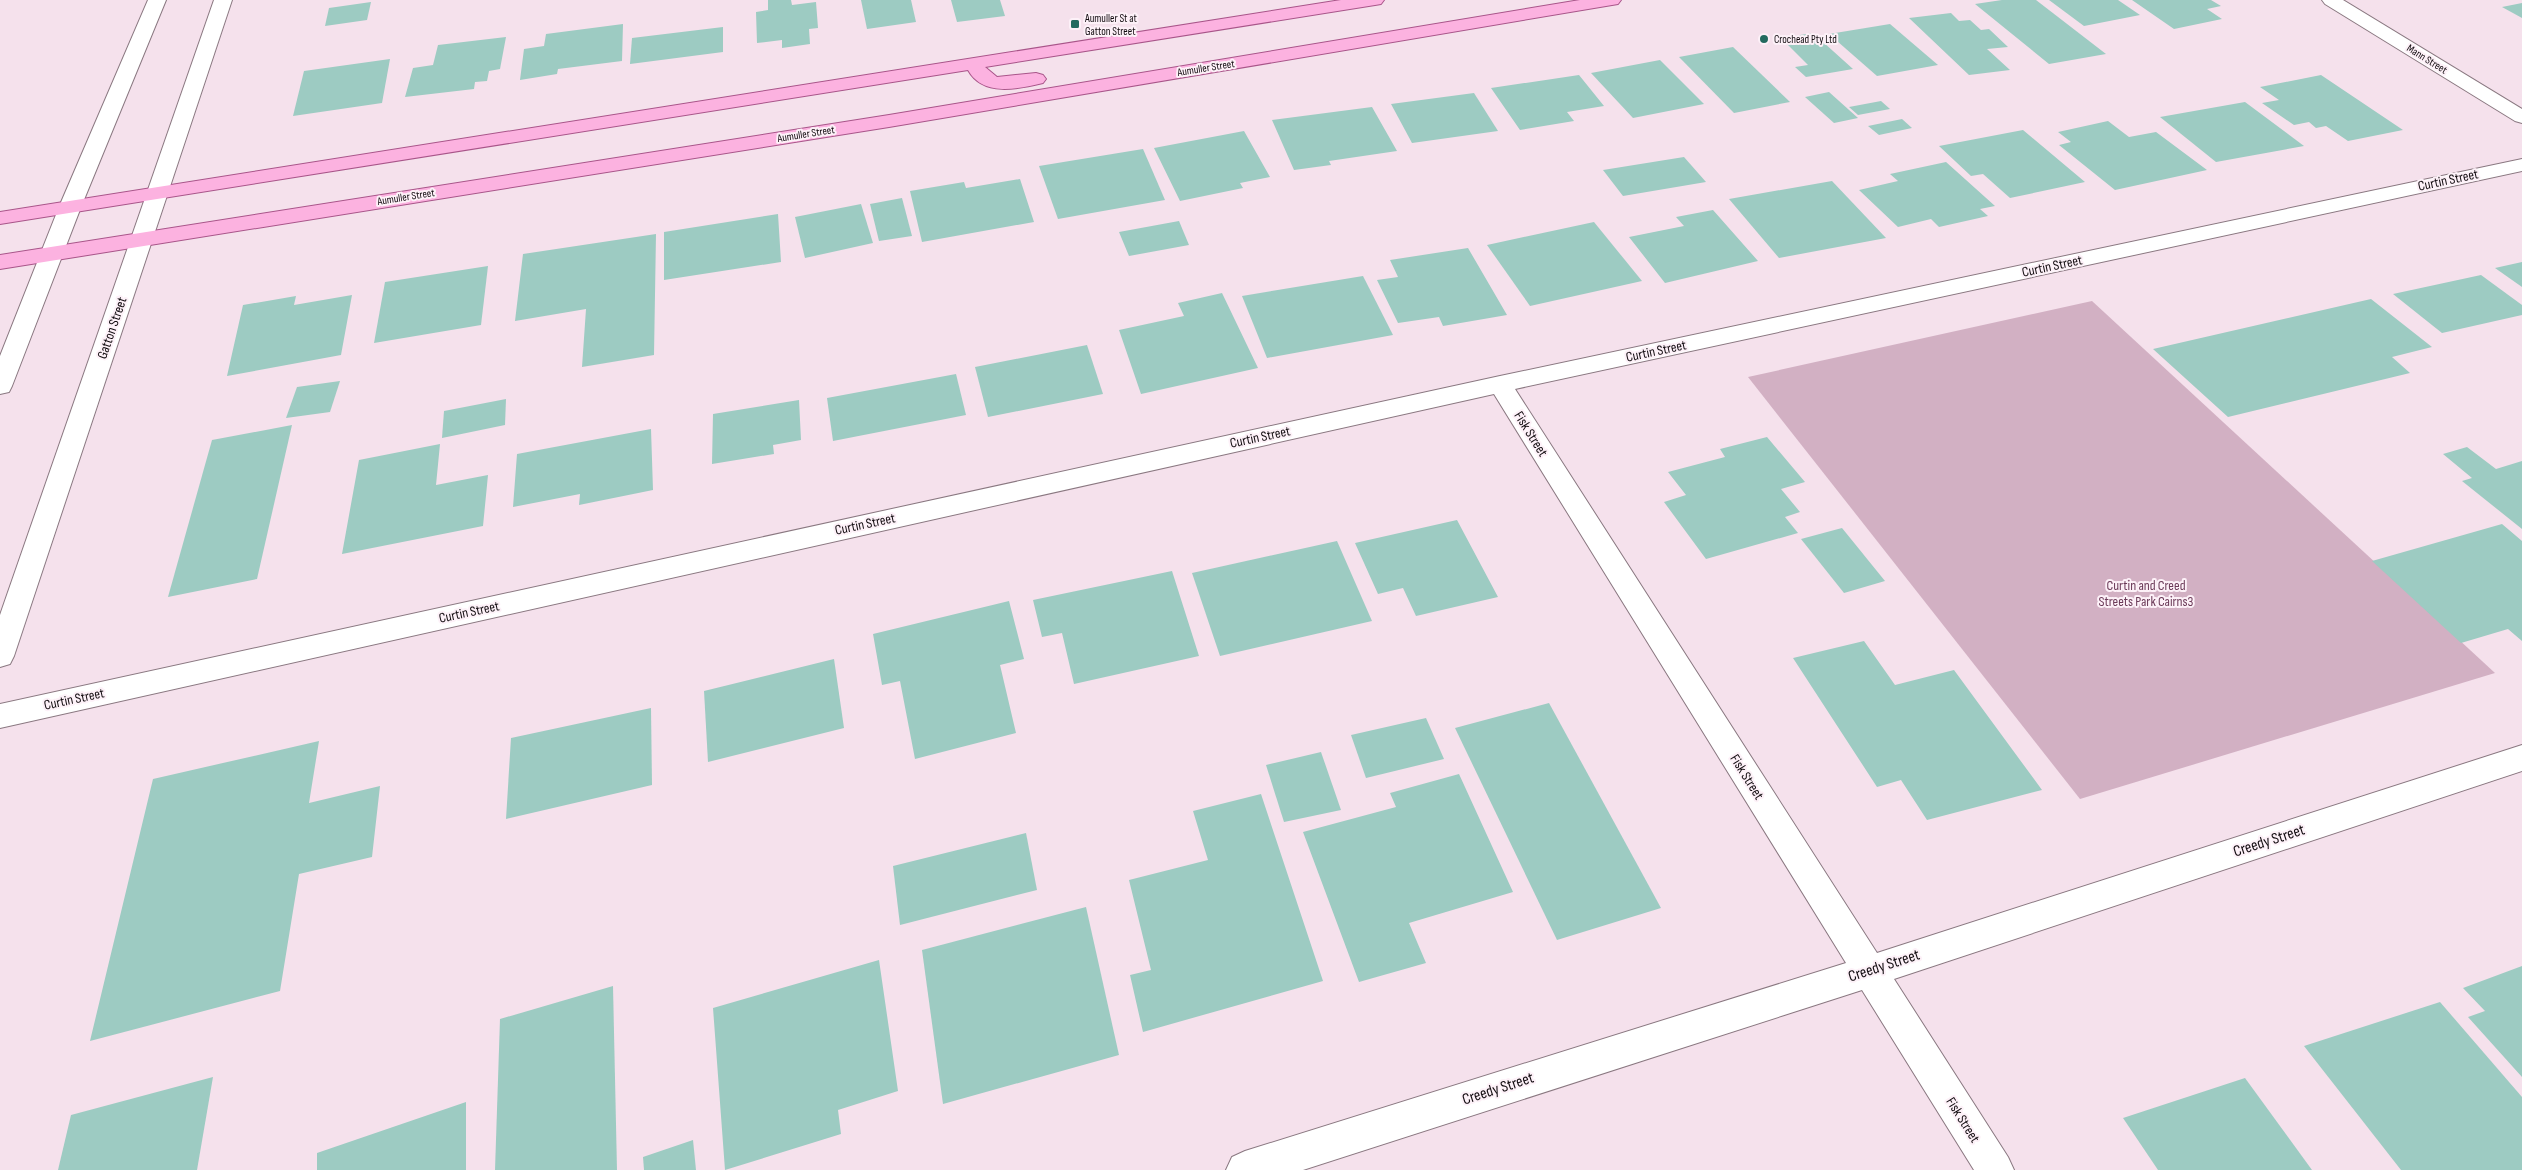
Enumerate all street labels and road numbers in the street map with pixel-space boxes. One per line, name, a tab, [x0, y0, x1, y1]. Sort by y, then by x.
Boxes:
street label: Mann Street	[2404, 42, 2450, 77]
street label: Aumuller Street	[1176, 57, 1236, 79]
street label: Aumuller Street	[776, 123, 836, 145]
street label: Curtin Street	[2416, 165, 2480, 195]
street label: Aumuller Street	[376, 186, 436, 208]
street label: Curtin Street	[2020, 251, 2084, 281]
street label: Gatton Street	[93, 295, 131, 361]
street label: Curtin Street	[1624, 336, 1688, 366]
street label: Fisk Street	[1510, 408, 1552, 460]
street label: Curtin Street	[1228, 422, 1292, 452]
street label: Curtin Street	[833, 509, 897, 539]
street label: Curtin Street	[437, 597, 501, 627]
street label: Curtin Street	[42, 684, 106, 714]
street label: Fisk Street	[1726, 751, 1768, 803]
street label: Creedy Street	[2231, 820, 2307, 861]
street label: Creedy Street	[1846, 945, 1922, 986]
street label: Creedy Street	[1460, 1068, 1536, 1109]
street label: Fisk Street	[1942, 1094, 1984, 1146]

